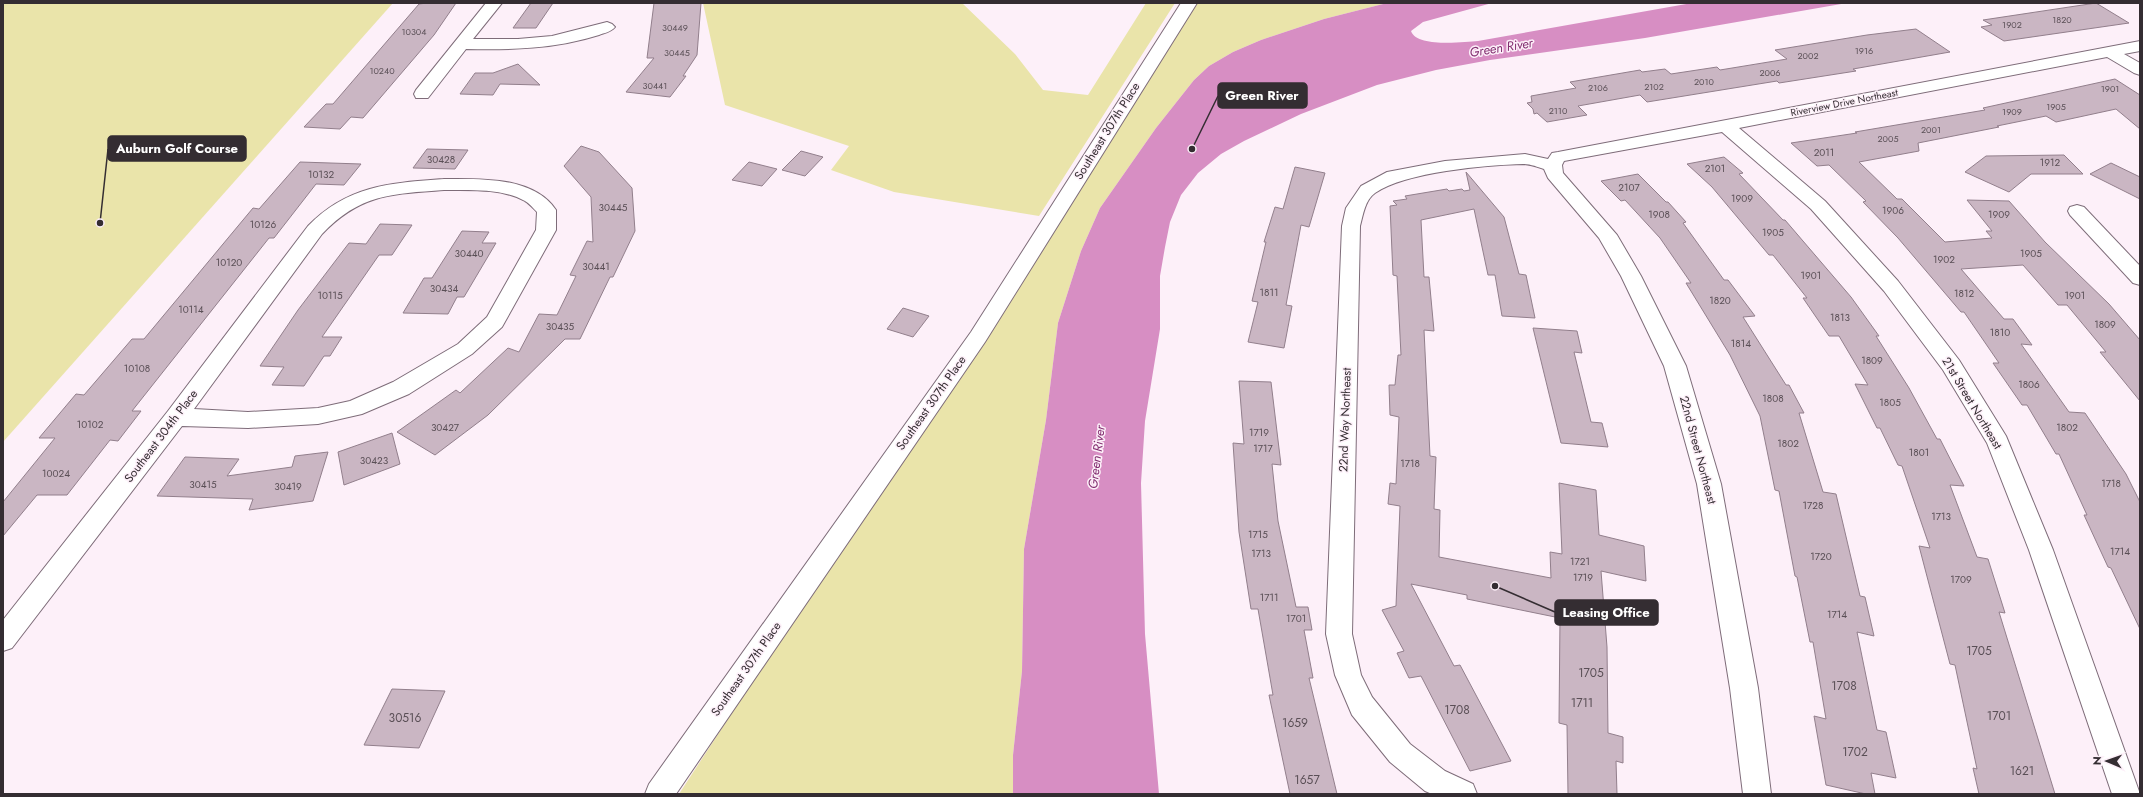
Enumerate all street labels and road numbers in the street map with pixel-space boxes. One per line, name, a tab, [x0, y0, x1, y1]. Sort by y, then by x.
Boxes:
street label: Southeast 307th Place	[1070, 79, 1144, 183]
street label: Riverview Drive Northeast	[1789, 85, 1900, 120]
street label: Southeast 307th Place	[892, 352, 970, 454]
street label: 21st Street Northeast	[1937, 354, 2007, 453]
street label: 22nd Way Northeast	[1334, 367, 1356, 473]
street label: Southeast 304th Place	[120, 386, 202, 486]
street label: 22nd Street Northeast	[1675, 394, 1721, 506]
street label: Southeast 307th Place	[707, 618, 785, 720]

